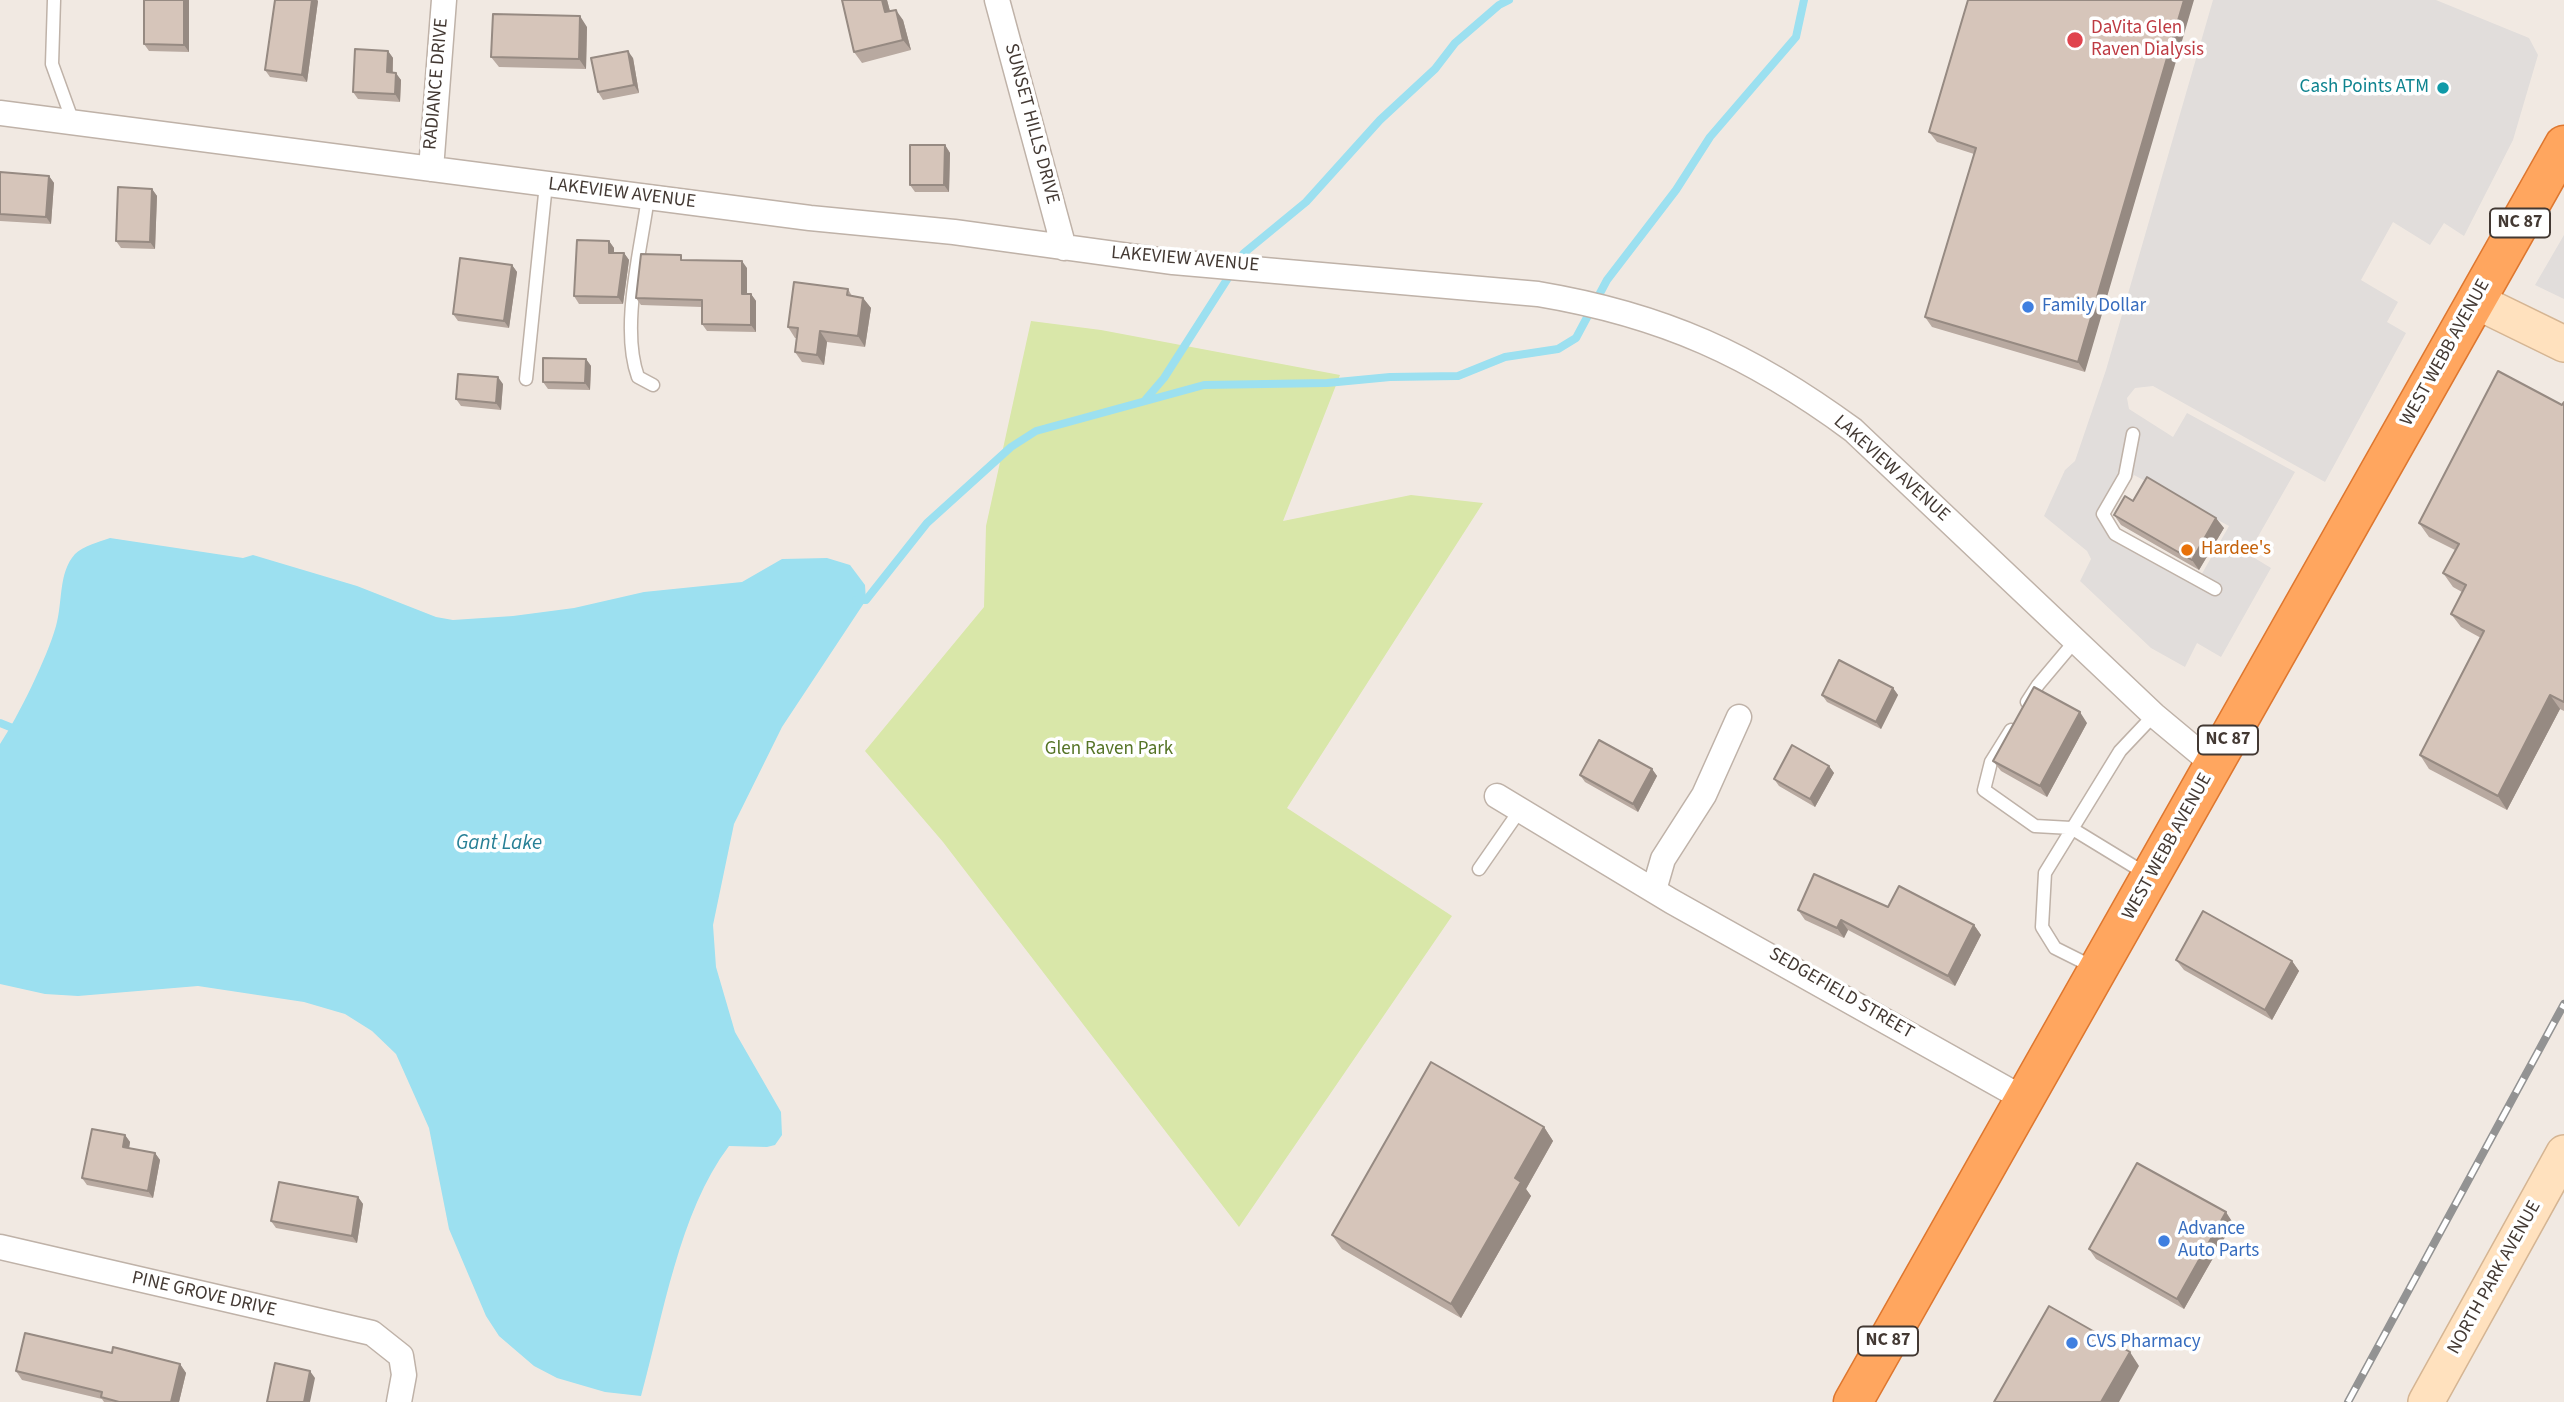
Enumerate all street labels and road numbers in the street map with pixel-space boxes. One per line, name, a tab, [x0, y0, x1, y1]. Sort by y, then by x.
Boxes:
street label: RADIANCE DRIVE	[420, 17, 454, 151]
street label: SUNSET HILLS DRIVE	[999, 41, 1063, 207]
street label: LAKEVIEW AVENUE	[547, 174, 697, 214]
road number: NC 87	[2490, 208, 2550, 238]
street label: LAKEVIEW AVENUE	[1110, 242, 1260, 278]
street label: WEST WEBB AVENUE	[2396, 276, 2496, 430]
street label: LAKEVIEW AVENUE	[1828, 411, 1954, 527]
road number: NC 87	[2198, 726, 2258, 754]
street label: WEST WEBB AVENUE	[2118, 770, 2218, 924]
street label: SEDGEFIELD STREET	[1764, 943, 1918, 1045]
street label: NORTH PARK AVENUE	[2443, 1197, 2547, 1359]
street label: PINE GROVE DRIVE	[129, 1267, 279, 1323]
road number: NC 87	[1858, 1326, 1918, 1356]

